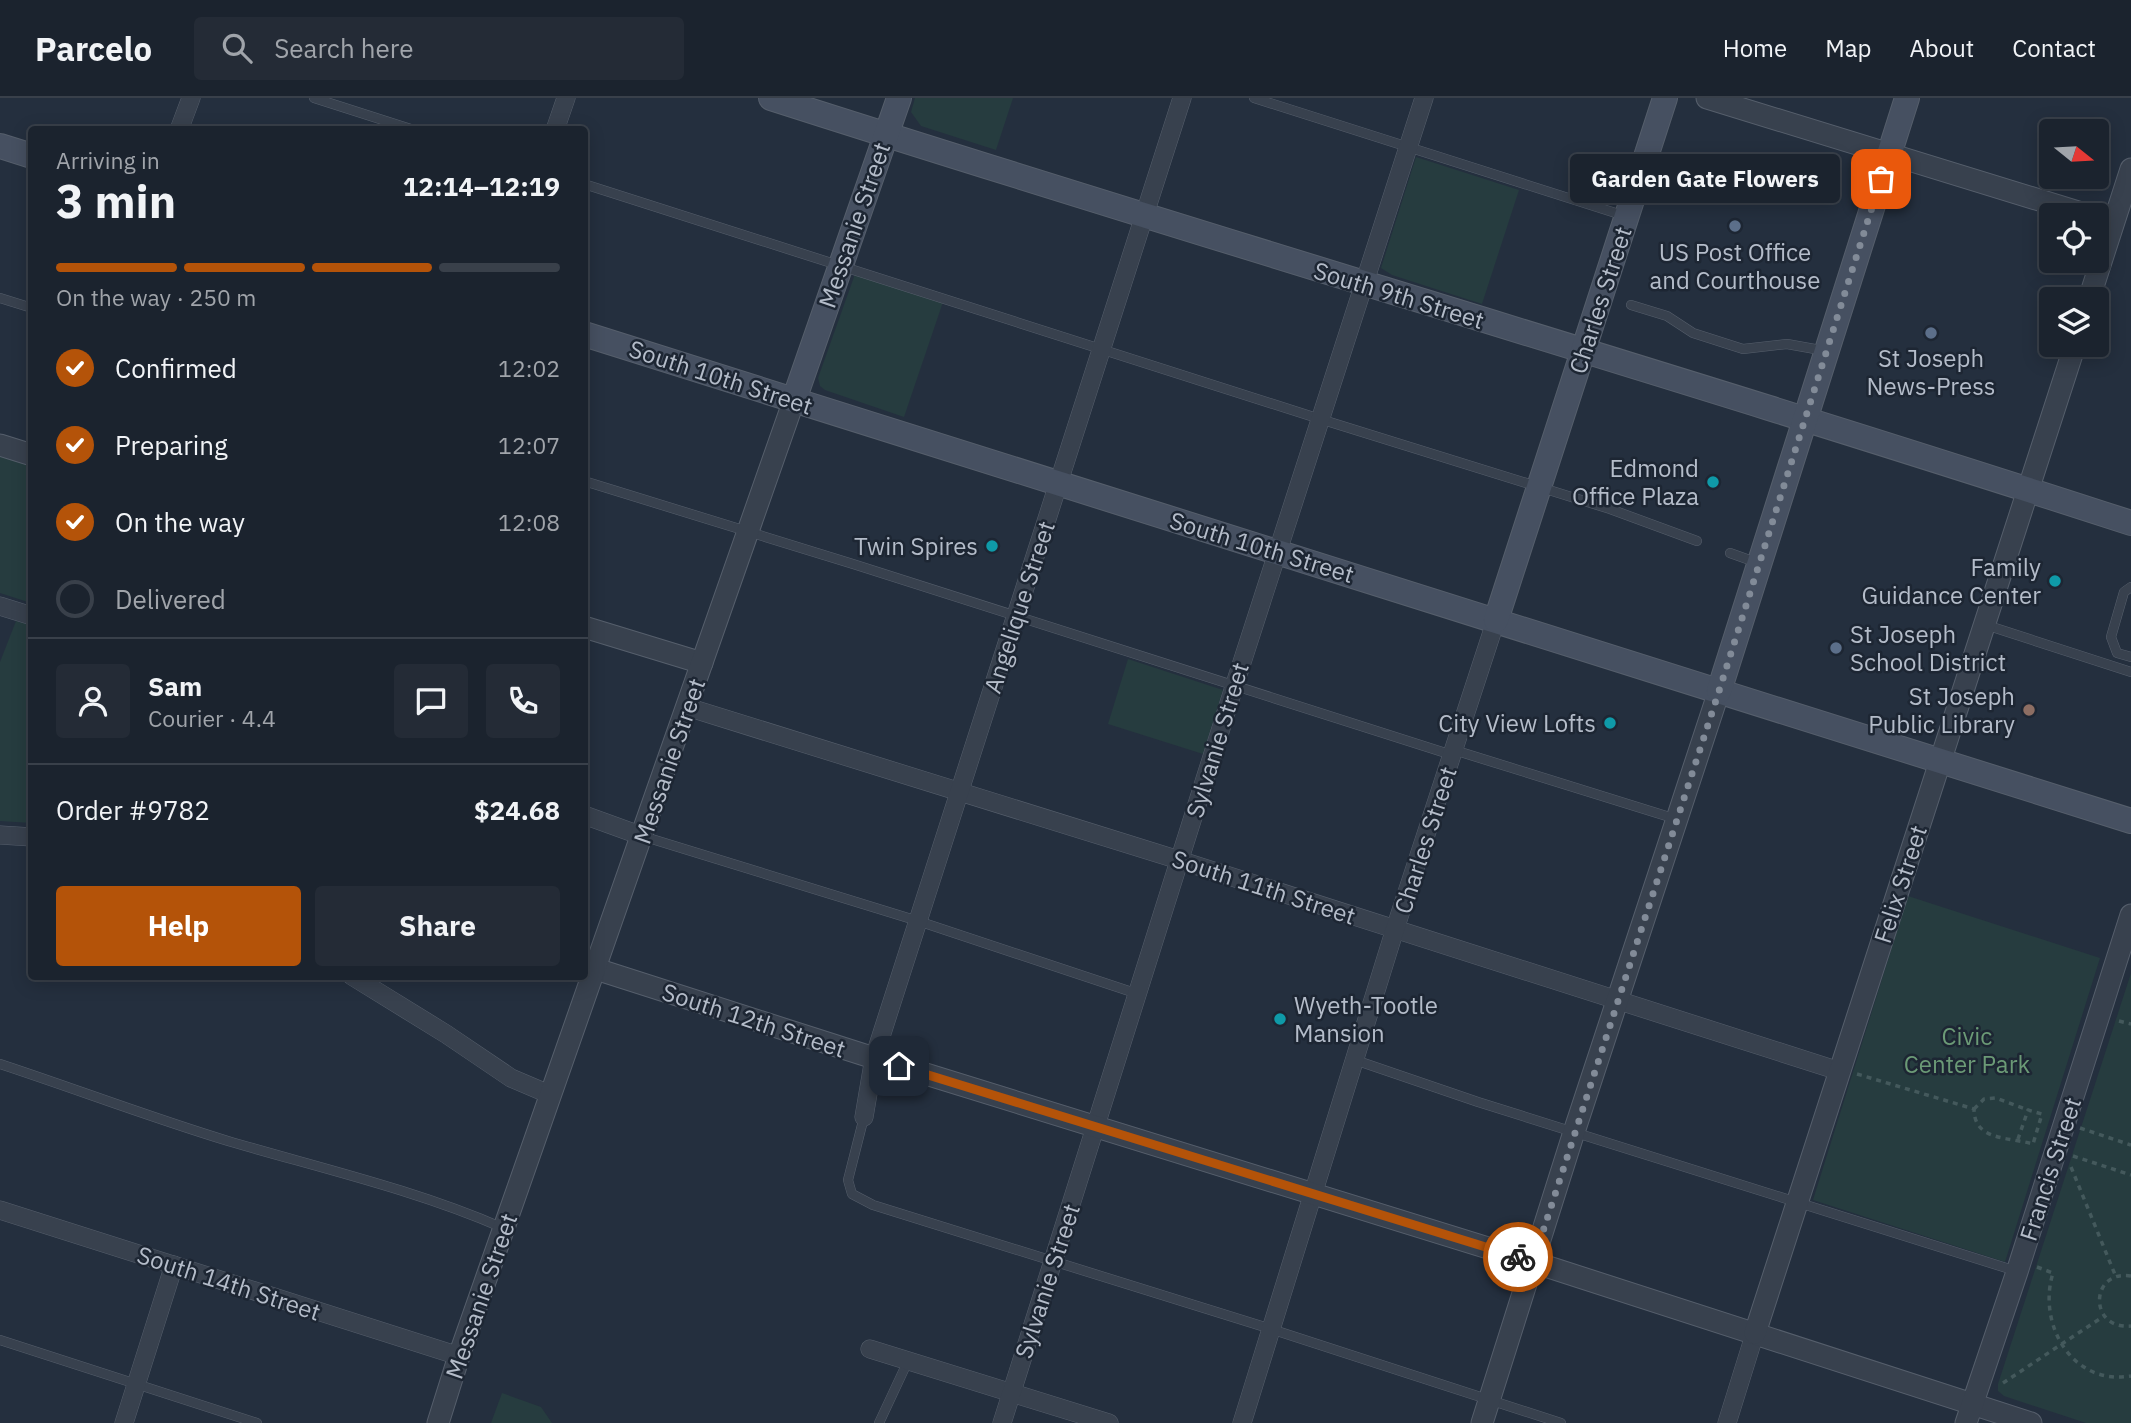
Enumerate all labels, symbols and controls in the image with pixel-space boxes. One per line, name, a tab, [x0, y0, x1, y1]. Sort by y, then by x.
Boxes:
search box	[194, 17, 684, 80]
text: Parcelo	[35, 27, 152, 70]
icon: search	[218, 29, 256, 67]
text: Search here	[274, 31, 414, 65]
text: Home	[1723, 32, 1787, 64]
text: Map	[1825, 32, 1871, 64]
text: About	[1909, 32, 1974, 64]
text: Contact	[2012, 32, 2096, 64]
north arrow	[2039, 119, 2109, 189]
map controls	[2039, 119, 2109, 357]
street label: Messanie Street	[811, 138, 897, 312]
text: Arriving in	[56, 145, 160, 175]
pin	[1851, 149, 1911, 209]
callout: Garden Gate Flowers	[1570, 154, 1839, 204]
icon: bag	[1862, 160, 1900, 198]
text: Garden Gate Flowers	[1591, 163, 1819, 193]
text: 12:14–12:19	[403, 169, 560, 203]
text: 3 min	[56, 171, 176, 231]
button: locate	[2039, 203, 2109, 273]
marker: US Post Office and Courthouse	[1727, 218, 1743, 234]
street label: Charles Street	[1561, 222, 1639, 378]
place label: US Post Office and Courthouse	[1650, 236, 1820, 296]
street label: South 9th Street	[1310, 254, 1488, 336]
text: On the way · 250 m	[56, 282, 256, 312]
button: layers	[2039, 287, 2109, 357]
marker: St Joseph News-Press	[1923, 325, 1939, 341]
street label: South 10th Street	[625, 332, 817, 422]
place label: St Joseph News-Press	[1867, 342, 1995, 402]
icon: check	[56, 349, 94, 387]
text: Confirmed	[115, 351, 237, 385]
text: 12:02	[498, 353, 560, 383]
icon: check	[56, 426, 94, 464]
text: Preparing	[115, 428, 228, 462]
text: 12:07	[498, 430, 560, 460]
place label: Edmond Office Plaza	[1572, 452, 1699, 512]
marker: Edmond Office Plaza	[1705, 474, 1721, 490]
icon: check	[56, 503, 94, 541]
street label: South 10th Street	[1166, 504, 1358, 590]
text: On the way	[115, 505, 245, 539]
text: 12:08	[498, 507, 560, 537]
street label: Angelique Street	[976, 517, 1062, 697]
place label: Twin Spires	[854, 530, 978, 562]
marker: Twin Spires	[984, 538, 1000, 554]
place label: Family Guidance Center	[1862, 551, 2041, 611]
marker: Family Guidance Center	[2047, 573, 2063, 589]
text: Delivered	[115, 582, 226, 616]
place label: St Joseph School District	[1850, 618, 2006, 678]
marker: St Joseph School District	[1828, 640, 1844, 656]
street label: Sylvanie Street	[1178, 658, 1256, 822]
button: person	[56, 664, 130, 738]
button: chat	[394, 664, 468, 738]
button: phone	[486, 664, 560, 738]
text: Sam	[148, 669, 202, 703]
street label: Messanie Street	[626, 674, 712, 848]
place label: St Joseph Public Library	[1868, 680, 2015, 740]
marker: St Joseph Public Library	[2021, 702, 2037, 718]
text: Courier · 4.4	[148, 703, 276, 733]
place label: City View Lofts	[1438, 707, 1596, 739]
marker: City View Lofts	[1602, 715, 1618, 731]
street label: Charles Street	[1386, 762, 1464, 918]
text: Order #9782	[56, 793, 210, 827]
text: $24.68	[474, 793, 560, 827]
street label: Felix Street	[1866, 821, 1934, 947]
street label: South 11th Street	[1168, 842, 1360, 932]
button: Help	[56, 886, 301, 966]
button: Share	[315, 886, 560, 966]
street label: South 12th Street	[658, 975, 850, 1065]
place label: Wyeth-Tootle Mansion	[1294, 989, 1438, 1049]
marker: Wyeth-Tootle Mansion	[1272, 1011, 1288, 1027]
park label: Civic Center Park	[1904, 1020, 2030, 1080]
pin	[869, 1036, 929, 1096]
icon: home	[880, 1047, 918, 1085]
street label: Francis Street	[2012, 1093, 2088, 1245]
street label: Sylvanie Street	[1007, 1200, 1087, 1362]
street label: Messanie Street	[438, 1209, 524, 1383]
courier	[1483, 1222, 1553, 1292]
street label: South 14th Street	[133, 1238, 325, 1328]
icon: bike	[1499, 1238, 1537, 1276]

